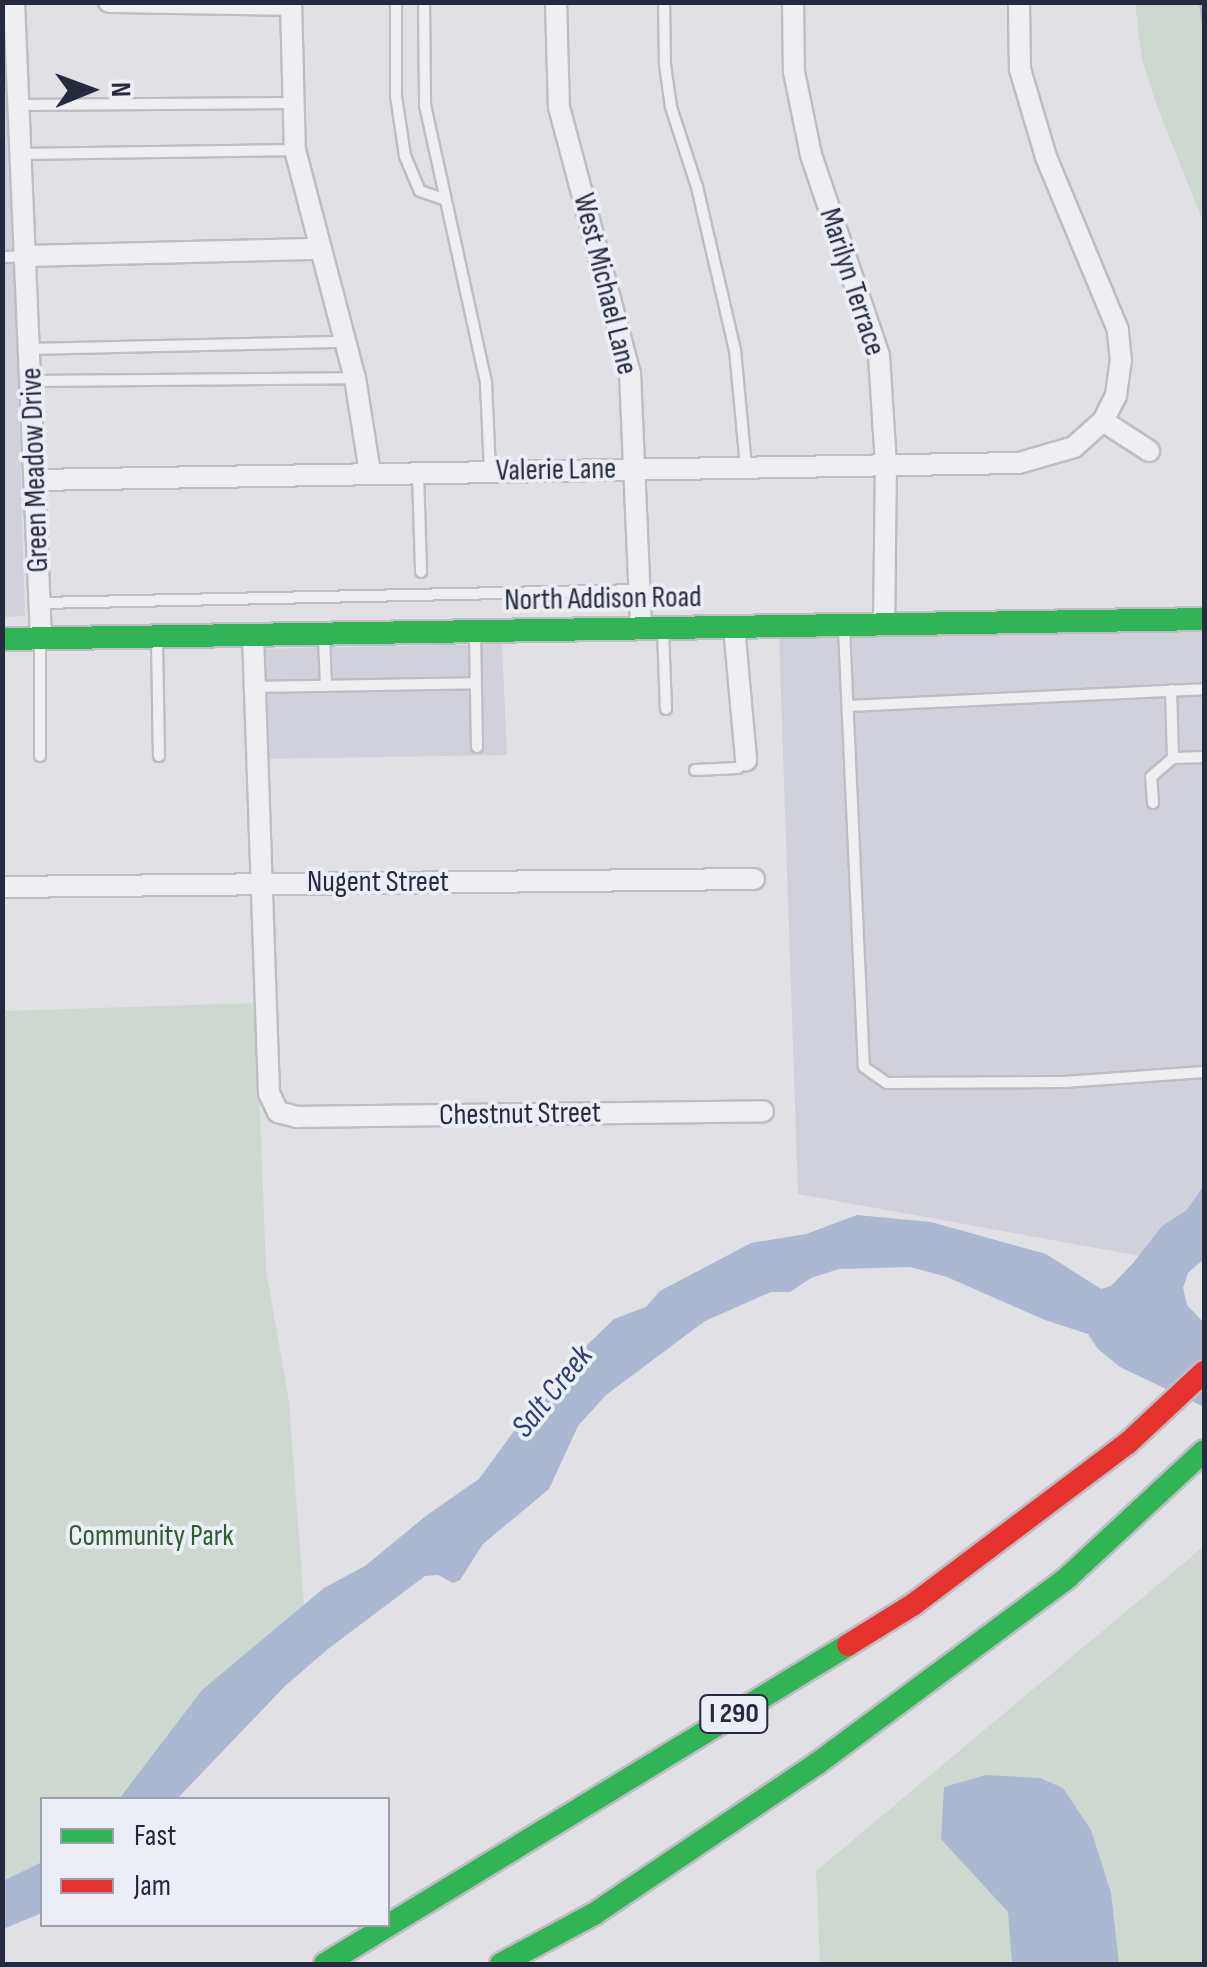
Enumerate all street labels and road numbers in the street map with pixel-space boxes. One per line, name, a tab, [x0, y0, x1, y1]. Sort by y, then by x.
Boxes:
street label: West Michael Lane	[565, 190, 645, 378]
street label: Marilyn Terrace	[811, 204, 893, 360]
street label: Green Meadow Drive	[13, 367, 57, 573]
street label: Valerie Lane	[496, 451, 616, 489]
street label: North Addison Road	[504, 579, 702, 619]
street label: Nugent Street	[307, 864, 449, 900]
street label: Chestnut Street	[439, 1095, 601, 1133]
road number: I 290	[699, 1691, 769, 1737]

